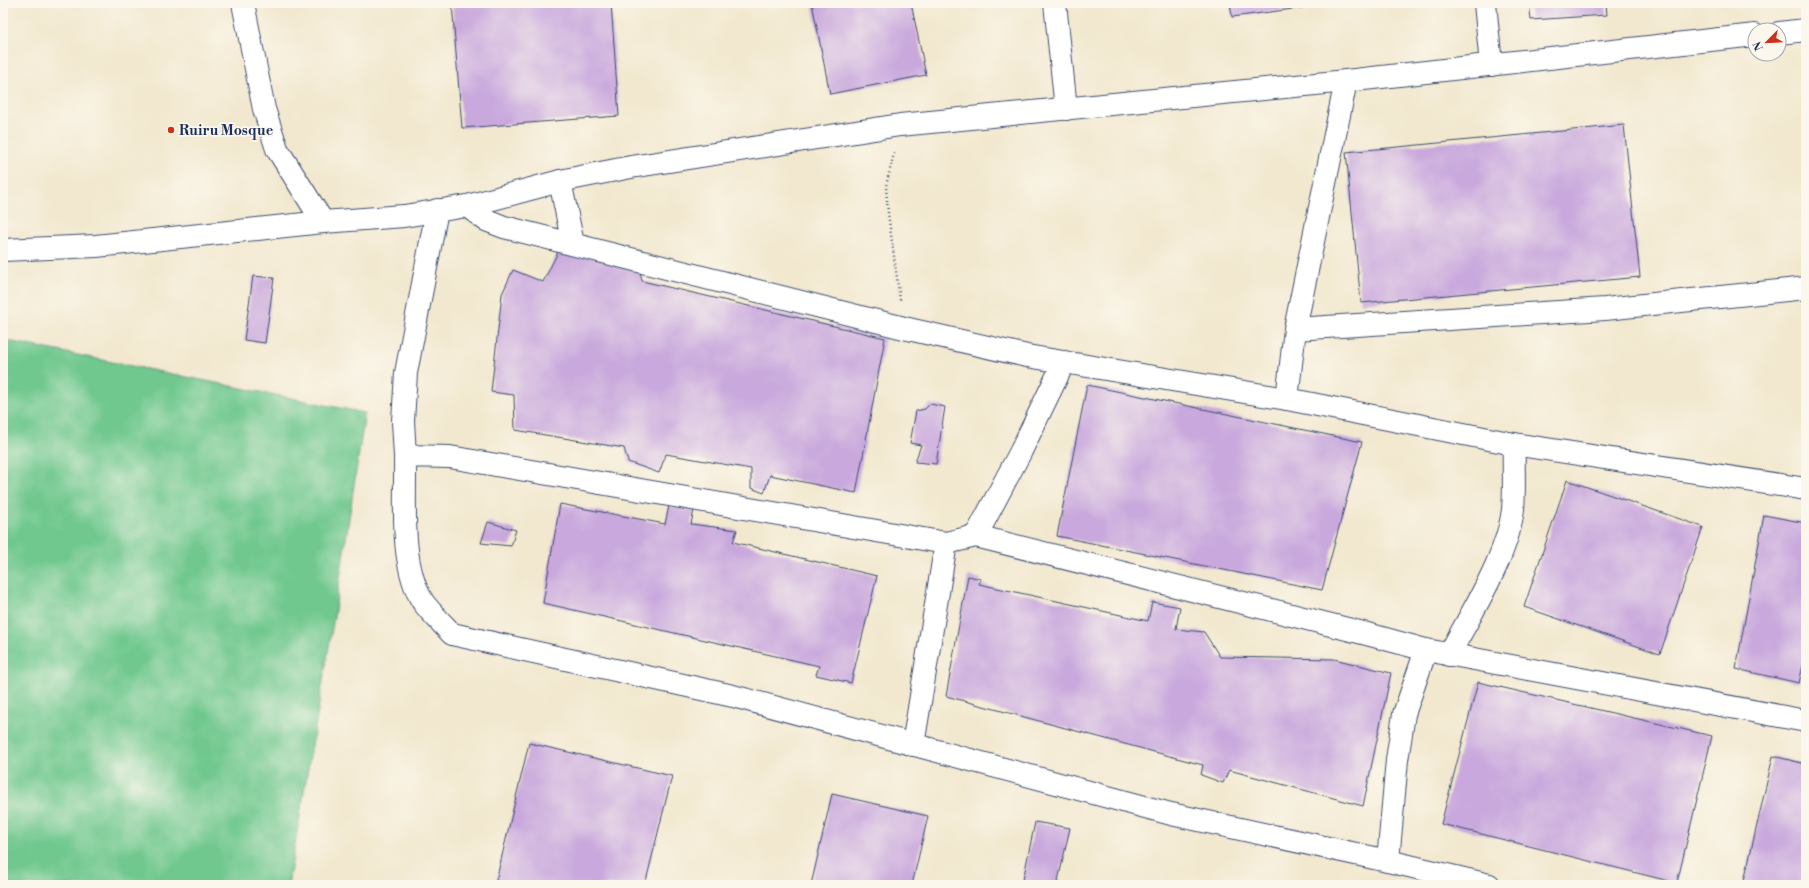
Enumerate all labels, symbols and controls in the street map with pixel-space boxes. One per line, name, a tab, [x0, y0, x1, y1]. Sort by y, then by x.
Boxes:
north arrow	[1747, 22, 1787, 62]
text: N	[1750, 39, 1767, 52]
place label: Ruiru Mosque	[179, 122, 274, 140]
marker: Ruiru Mosque	[166, 125, 176, 135]

